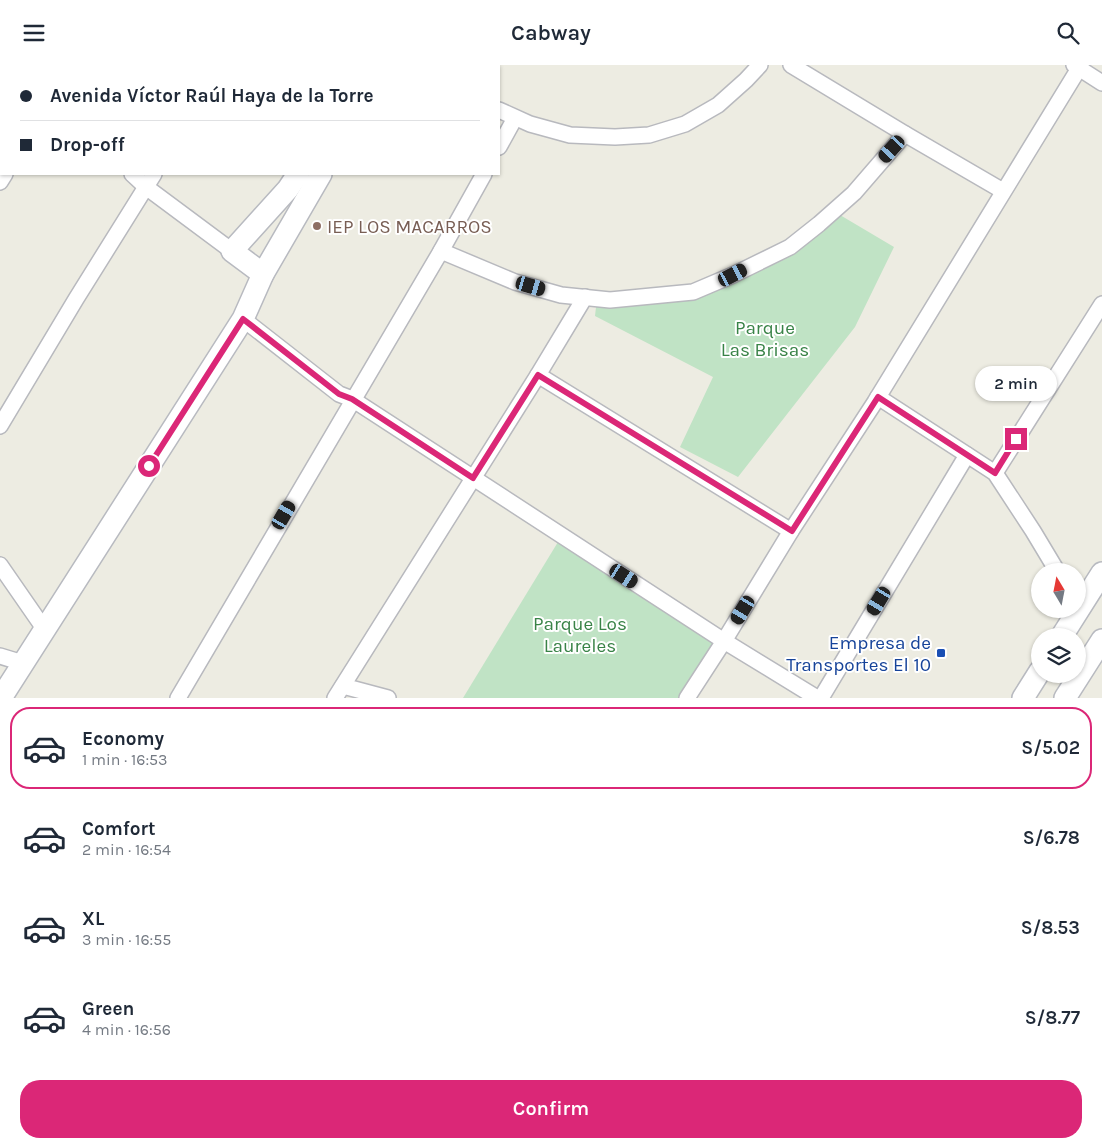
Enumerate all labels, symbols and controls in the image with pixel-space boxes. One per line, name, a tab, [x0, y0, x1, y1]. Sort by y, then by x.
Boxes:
icon: menu	[20, 19, 48, 47]
icon: search	[1054, 19, 1082, 47]
text: Cabway	[511, 20, 591, 46]
text: Avenida Víctor Raúl Haya de la Torre	[50, 85, 374, 107]
car	[876, 133, 907, 165]
text: Drop-off	[50, 134, 125, 156]
place label: IEP LOS MACARROS	[327, 216, 492, 238]
marker: IEP LOS MACARROS	[311, 220, 323, 232]
car	[716, 262, 749, 288]
car	[514, 275, 547, 297]
park label: Parque Las Brisas	[721, 317, 809, 361]
callout: 2 min	[975, 367, 1057, 401]
text: 2 min	[994, 374, 1038, 393]
route end	[1005, 428, 1027, 450]
route start	[138, 455, 160, 477]
car	[270, 498, 297, 532]
car	[607, 562, 640, 590]
north arrow	[1031, 563, 1086, 617]
map controls	[1031, 563, 1086, 683]
car	[864, 584, 893, 618]
car	[728, 593, 757, 627]
park label: Parque Los Laureles	[533, 613, 627, 657]
button: layers	[1031, 628, 1086, 683]
place label: Empresa de Transportes El 10	[786, 632, 931, 676]
marker: Empresa de Transportes El 10	[935, 647, 947, 659]
icon: car	[22, 726, 67, 771]
text: Economy	[82, 728, 164, 750]
text: S/5.02	[1021, 737, 1080, 759]
text: 1 min · 16:53	[82, 750, 168, 769]
icon: car	[22, 816, 67, 861]
text: Comfort	[82, 818, 156, 840]
text: S/6.78	[1023, 827, 1080, 849]
text: 2 min · 16:54	[82, 840, 171, 859]
icon: car	[22, 906, 67, 951]
text: XL	[82, 908, 104, 930]
text: S/8.53	[1021, 917, 1080, 939]
text: 3 min · 16:55	[82, 930, 171, 949]
icon: car	[22, 996, 67, 1041]
text: Green	[82, 998, 134, 1020]
text: S/8.77	[1025, 1007, 1080, 1029]
text: 4 min · 16:56	[82, 1020, 171, 1039]
button: Confirm	[20, 1080, 1082, 1138]

